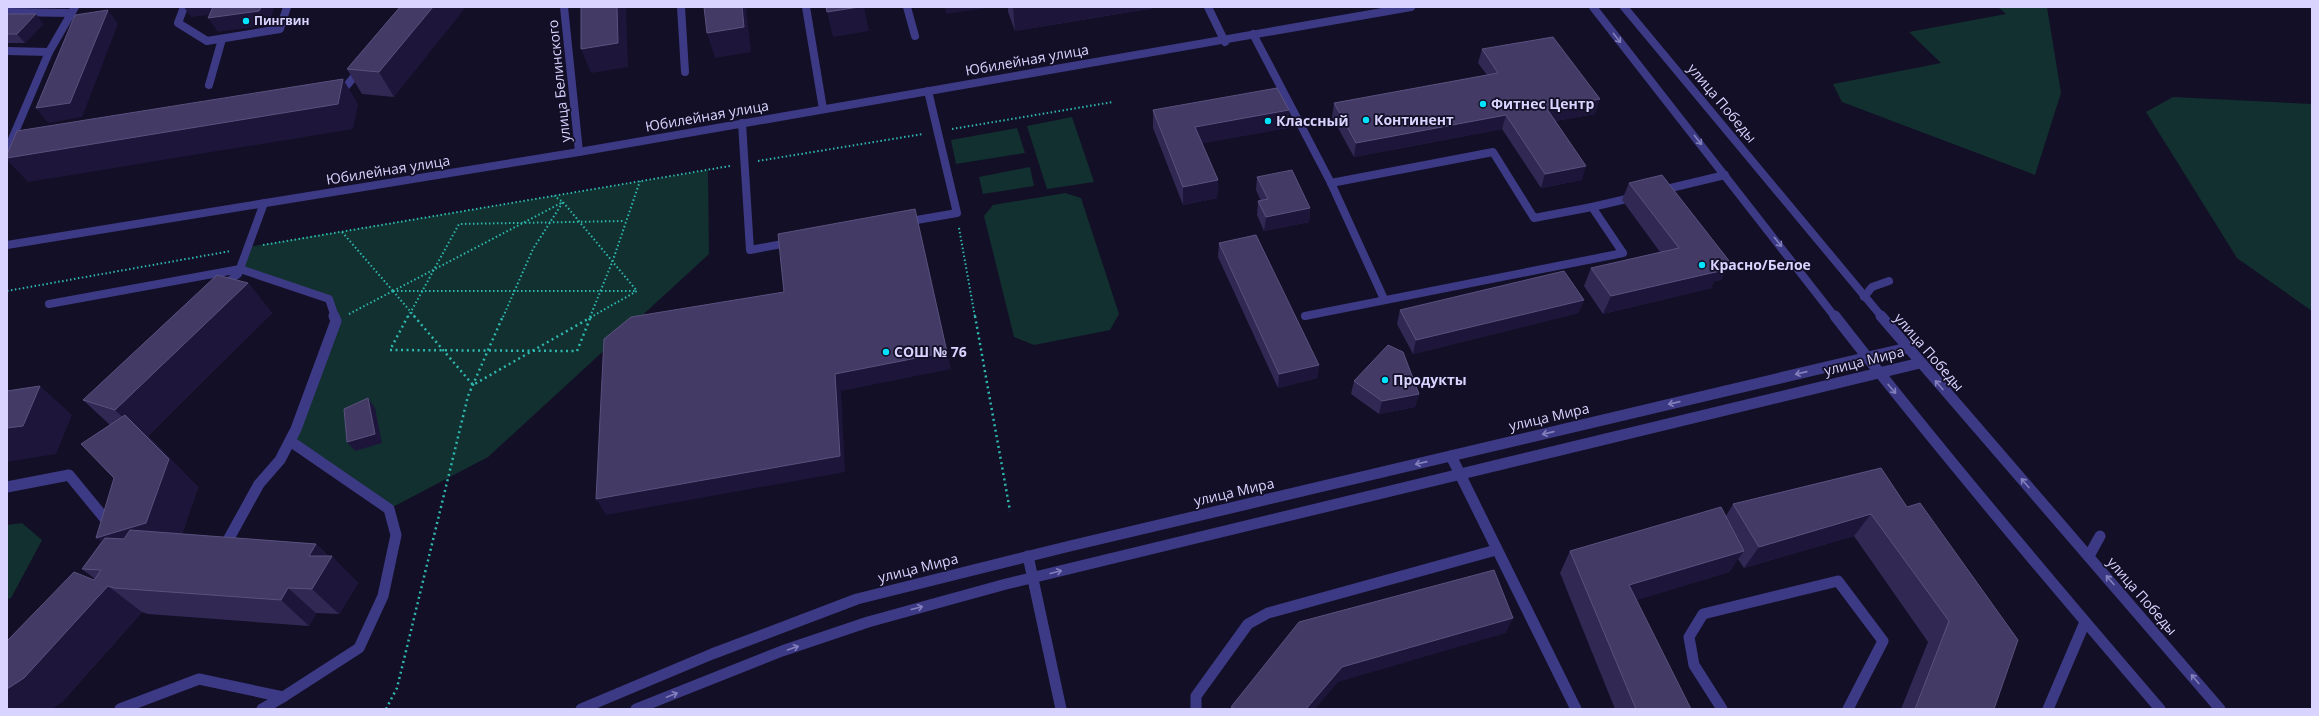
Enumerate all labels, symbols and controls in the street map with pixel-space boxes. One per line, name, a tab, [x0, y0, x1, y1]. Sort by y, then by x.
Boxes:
place label: Пингвин	[254, 12, 309, 29]
marker: Пингвин	[241, 16, 251, 26]
street label: улица Белинского	[543, 19, 574, 143]
one-way arrow	[1613, 32, 1622, 43]
street label: Юбилейная улица	[964, 39, 1090, 80]
street label: улица Победы	[1684, 59, 1761, 146]
place label: Фитнес Центр	[1491, 94, 1594, 113]
street label: Юбилейная улица	[644, 95, 770, 136]
marker: Фитнес Центр	[1478, 99, 1488, 109]
place label: Континент	[1374, 110, 1454, 129]
place label: Классный	[1276, 111, 1349, 130]
marker: Континент	[1361, 115, 1371, 125]
marker: Классный	[1263, 116, 1273, 126]
one-way arrow	[1693, 135, 1702, 146]
street label: Юбилейная улица	[325, 150, 451, 189]
one-way arrow	[1773, 237, 1782, 248]
place label: Красно/Белое	[1710, 255, 1811, 274]
marker: Красно/Белое	[1697, 260, 1707, 270]
street label: улица Победы	[1890, 309, 1969, 395]
street label: улица Мира	[1822, 341, 1906, 380]
place label: СОШ № 76	[894, 342, 967, 361]
marker: СОШ № 76	[881, 347, 891, 357]
one-way arrow	[1795, 369, 1808, 377]
place label: Продукты	[1393, 370, 1467, 389]
marker: Продукты	[1380, 375, 1390, 385]
one-way arrow	[1934, 380, 1944, 390]
one-way arrow	[1888, 384, 1897, 394]
street label: улица Мира	[1507, 398, 1591, 435]
one-way arrow	[1668, 399, 1681, 407]
one-way arrow	[1542, 429, 1555, 437]
one-way arrow	[1415, 460, 1428, 467]
street label: улица Мира	[1192, 473, 1276, 510]
one-way arrow	[2020, 477, 2029, 488]
street label: улица Мира	[876, 548, 960, 587]
street label: улица Победы	[2103, 553, 2182, 639]
one-way arrow	[1049, 567, 1062, 575]
one-way arrow	[2106, 575, 2115, 586]
one-way arrow	[910, 604, 923, 612]
one-way arrow	[787, 643, 799, 651]
one-way arrow	[2190, 674, 2199, 685]
one-way arrow	[665, 690, 677, 698]

